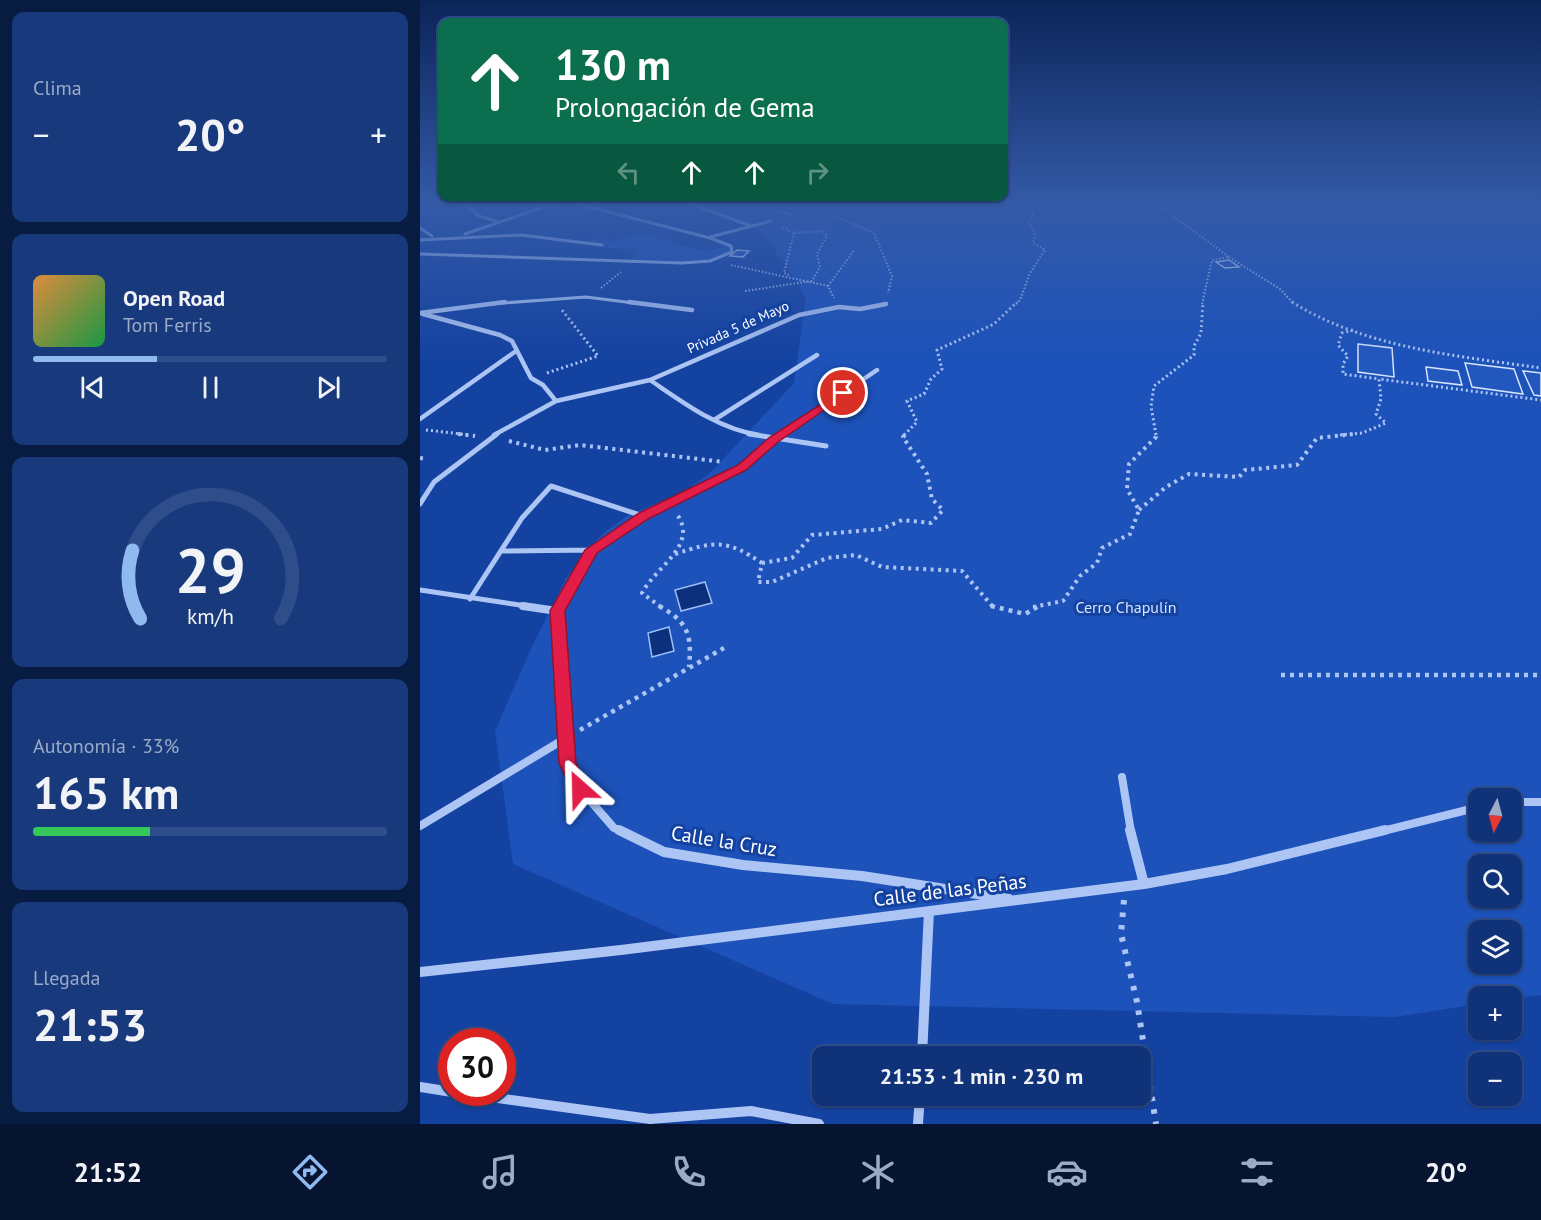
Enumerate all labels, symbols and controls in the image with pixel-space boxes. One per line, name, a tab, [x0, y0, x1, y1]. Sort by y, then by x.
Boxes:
text: 130 m	[555, 37, 671, 92]
icon: ahead	[456, 42, 534, 120]
text: Clima	[33, 75, 82, 101]
text: Prolongación de Gema	[555, 90, 815, 124]
text: 20°	[175, 105, 245, 163]
text: −	[33, 113, 50, 156]
text: +	[370, 113, 387, 156]
icon: left	[612, 156, 645, 189]
icon: ahead	[675, 156, 708, 189]
icon: ahead	[738, 156, 771, 189]
icon: right	[801, 156, 834, 189]
text: Open Road	[123, 284, 225, 312]
street label: Privada 5 de Mayo	[684, 297, 792, 357]
text: Tom Ferris	[123, 312, 212, 338]
pin	[817, 367, 868, 418]
icon: previous	[76, 371, 109, 404]
icon: pause	[194, 371, 227, 404]
icon: next	[312, 371, 345, 404]
icon: arrive	[826, 376, 859, 409]
text: 29	[175, 529, 245, 610]
park label: Cerro Chapulín	[1075, 597, 1177, 617]
text: km/h	[186, 602, 233, 630]
text: Autonomía · 33%	[33, 733, 179, 759]
position arrow	[548, 757, 612, 821]
text: 165 km	[33, 763, 179, 821]
north arrow	[1468, 788, 1522, 842]
map controls	[1468, 788, 1522, 1106]
street label: Calle la Cruz	[669, 820, 779, 862]
button: search	[1468, 854, 1522, 908]
street label: Calle de las Peñas	[872, 868, 1028, 912]
button: layers	[1468, 920, 1522, 974]
text: Llegada	[33, 965, 100, 991]
button: +	[1468, 986, 1522, 1040]
text: 21:53	[33, 995, 147, 1053]
speed limit sign: 30	[438, 1028, 516, 1106]
button: −	[1468, 1052, 1522, 1106]
text: 21:53 · 1 min · 230 m	[880, 1062, 1083, 1090]
icon: directions	[289, 1151, 331, 1193]
icon: music	[479, 1151, 521, 1193]
icon: phone	[668, 1151, 710, 1193]
icon: climate	[857, 1151, 899, 1193]
icon: car	[1046, 1151, 1088, 1193]
icon: filters	[1236, 1151, 1278, 1193]
text: 21:52	[74, 1155, 142, 1189]
text: 20°	[1425, 1155, 1467, 1189]

